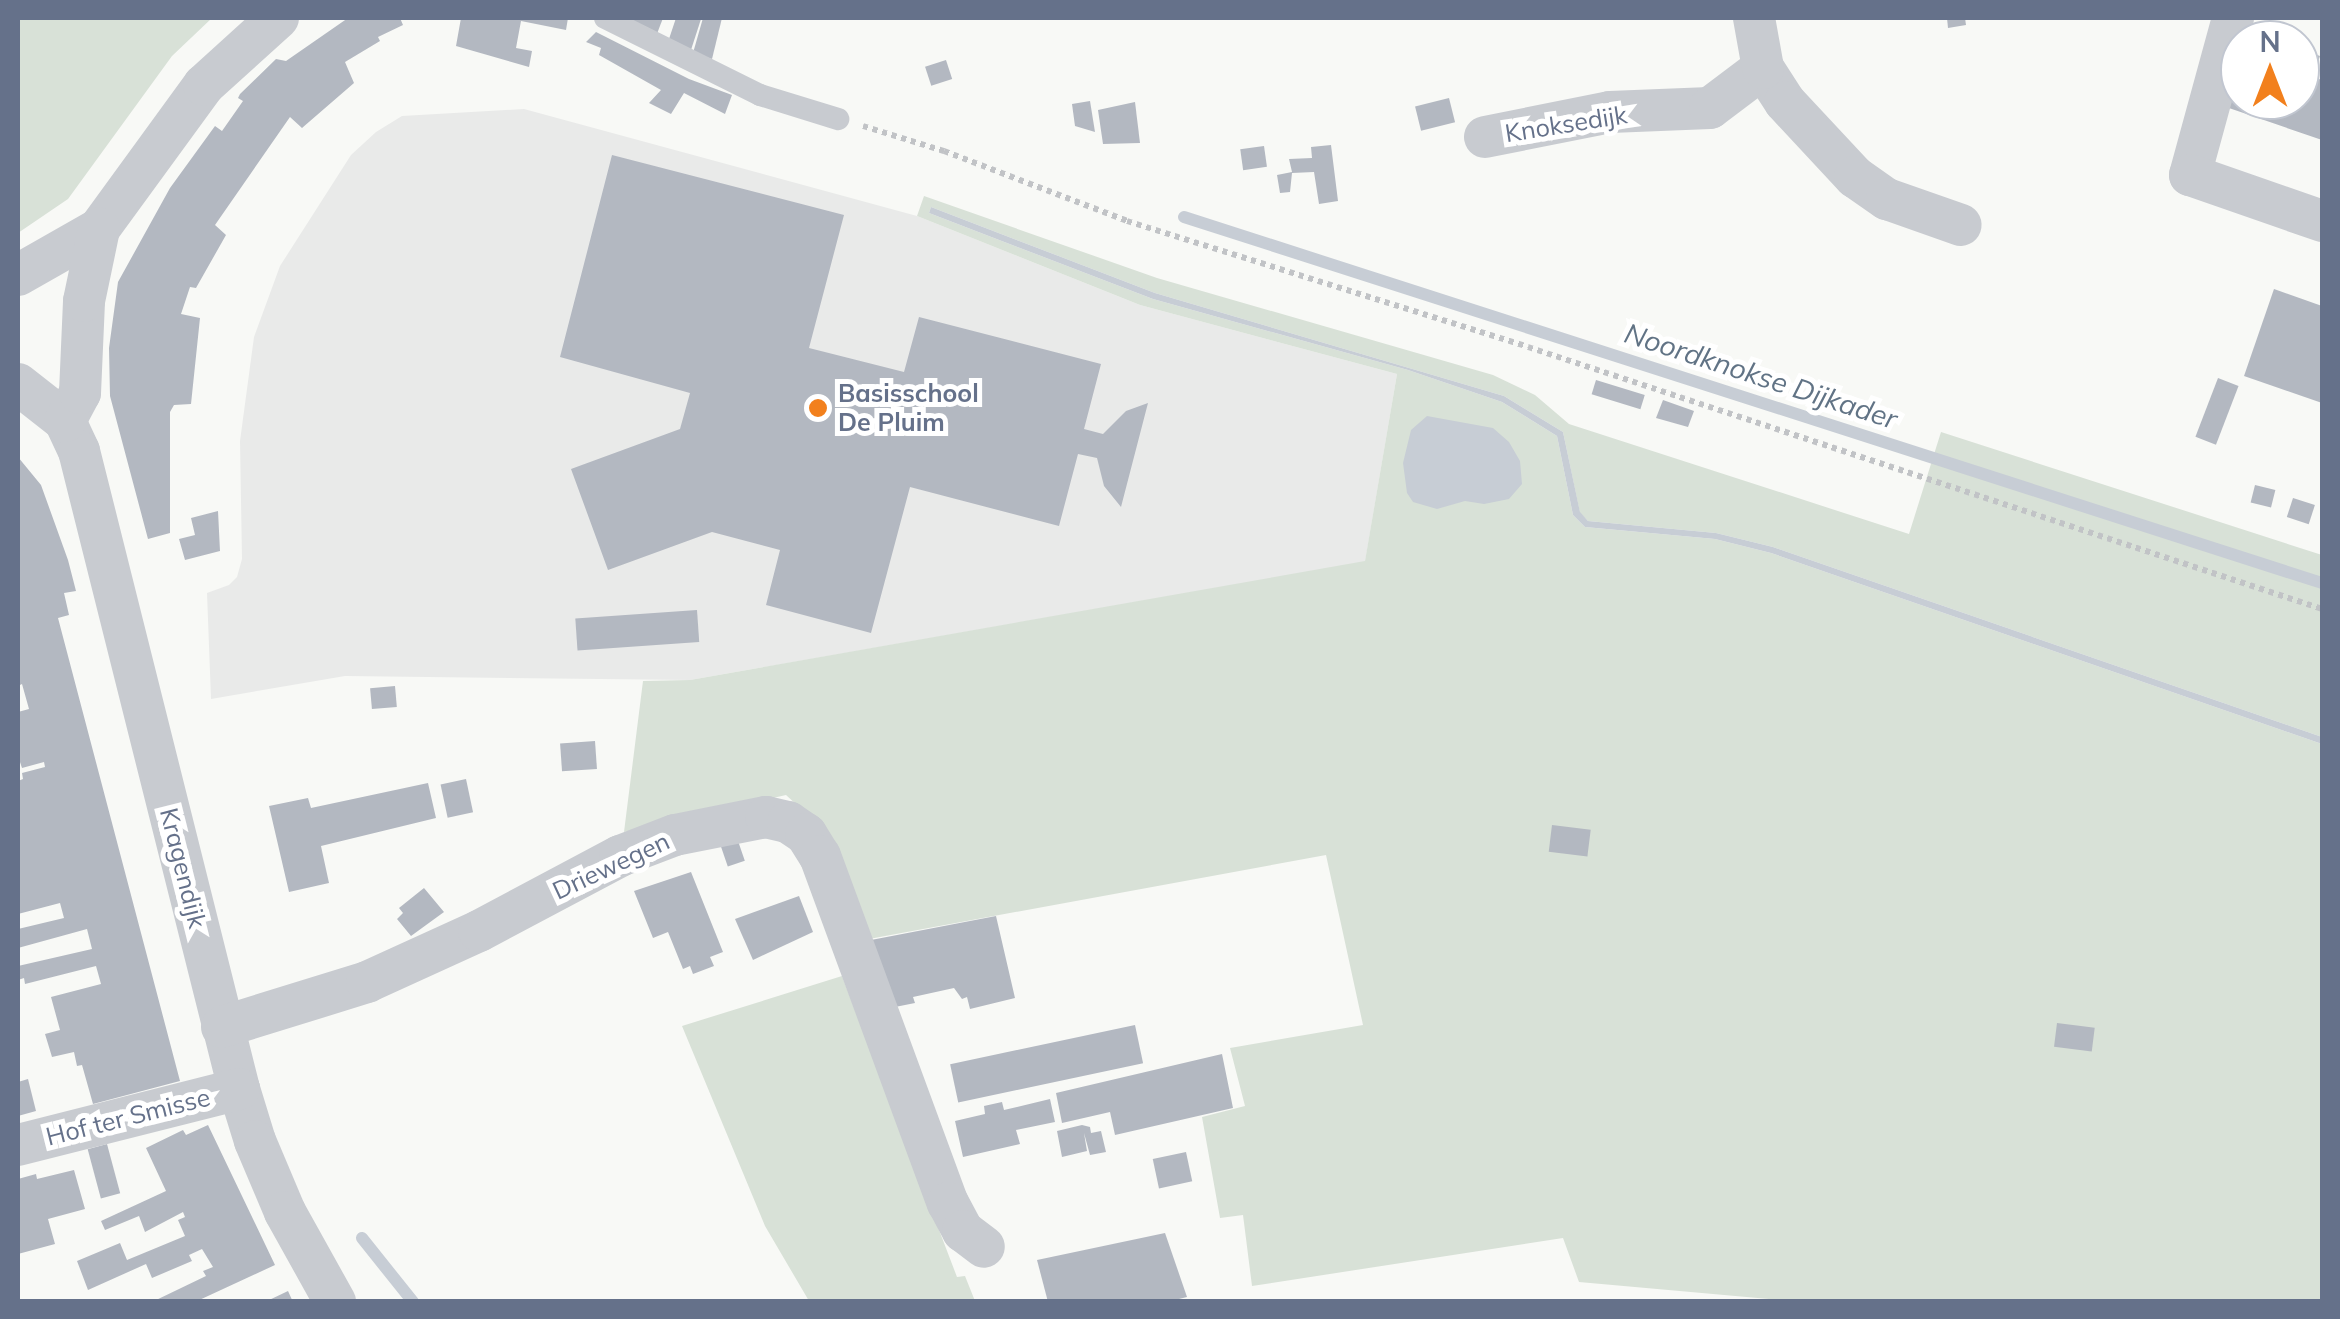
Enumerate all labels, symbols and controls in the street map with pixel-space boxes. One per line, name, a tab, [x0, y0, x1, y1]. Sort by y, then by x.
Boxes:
north arrow	[2220, 20, 2320, 120]
text: N	[2259, 24, 2281, 59]
street label: Knoksedijk	[1503, 100, 1629, 148]
water label: Noordknokse Dijkader	[1620, 316, 1902, 436]
place label: Basisschool De Pluim	[838, 379, 979, 438]
marker: Basisschool De Pluim	[807, 397, 829, 419]
street label: Kragendijk	[154, 805, 212, 931]
street label: Driewegen	[548, 826, 674, 906]
street label: Hof ter Smisse	[43, 1082, 213, 1152]

